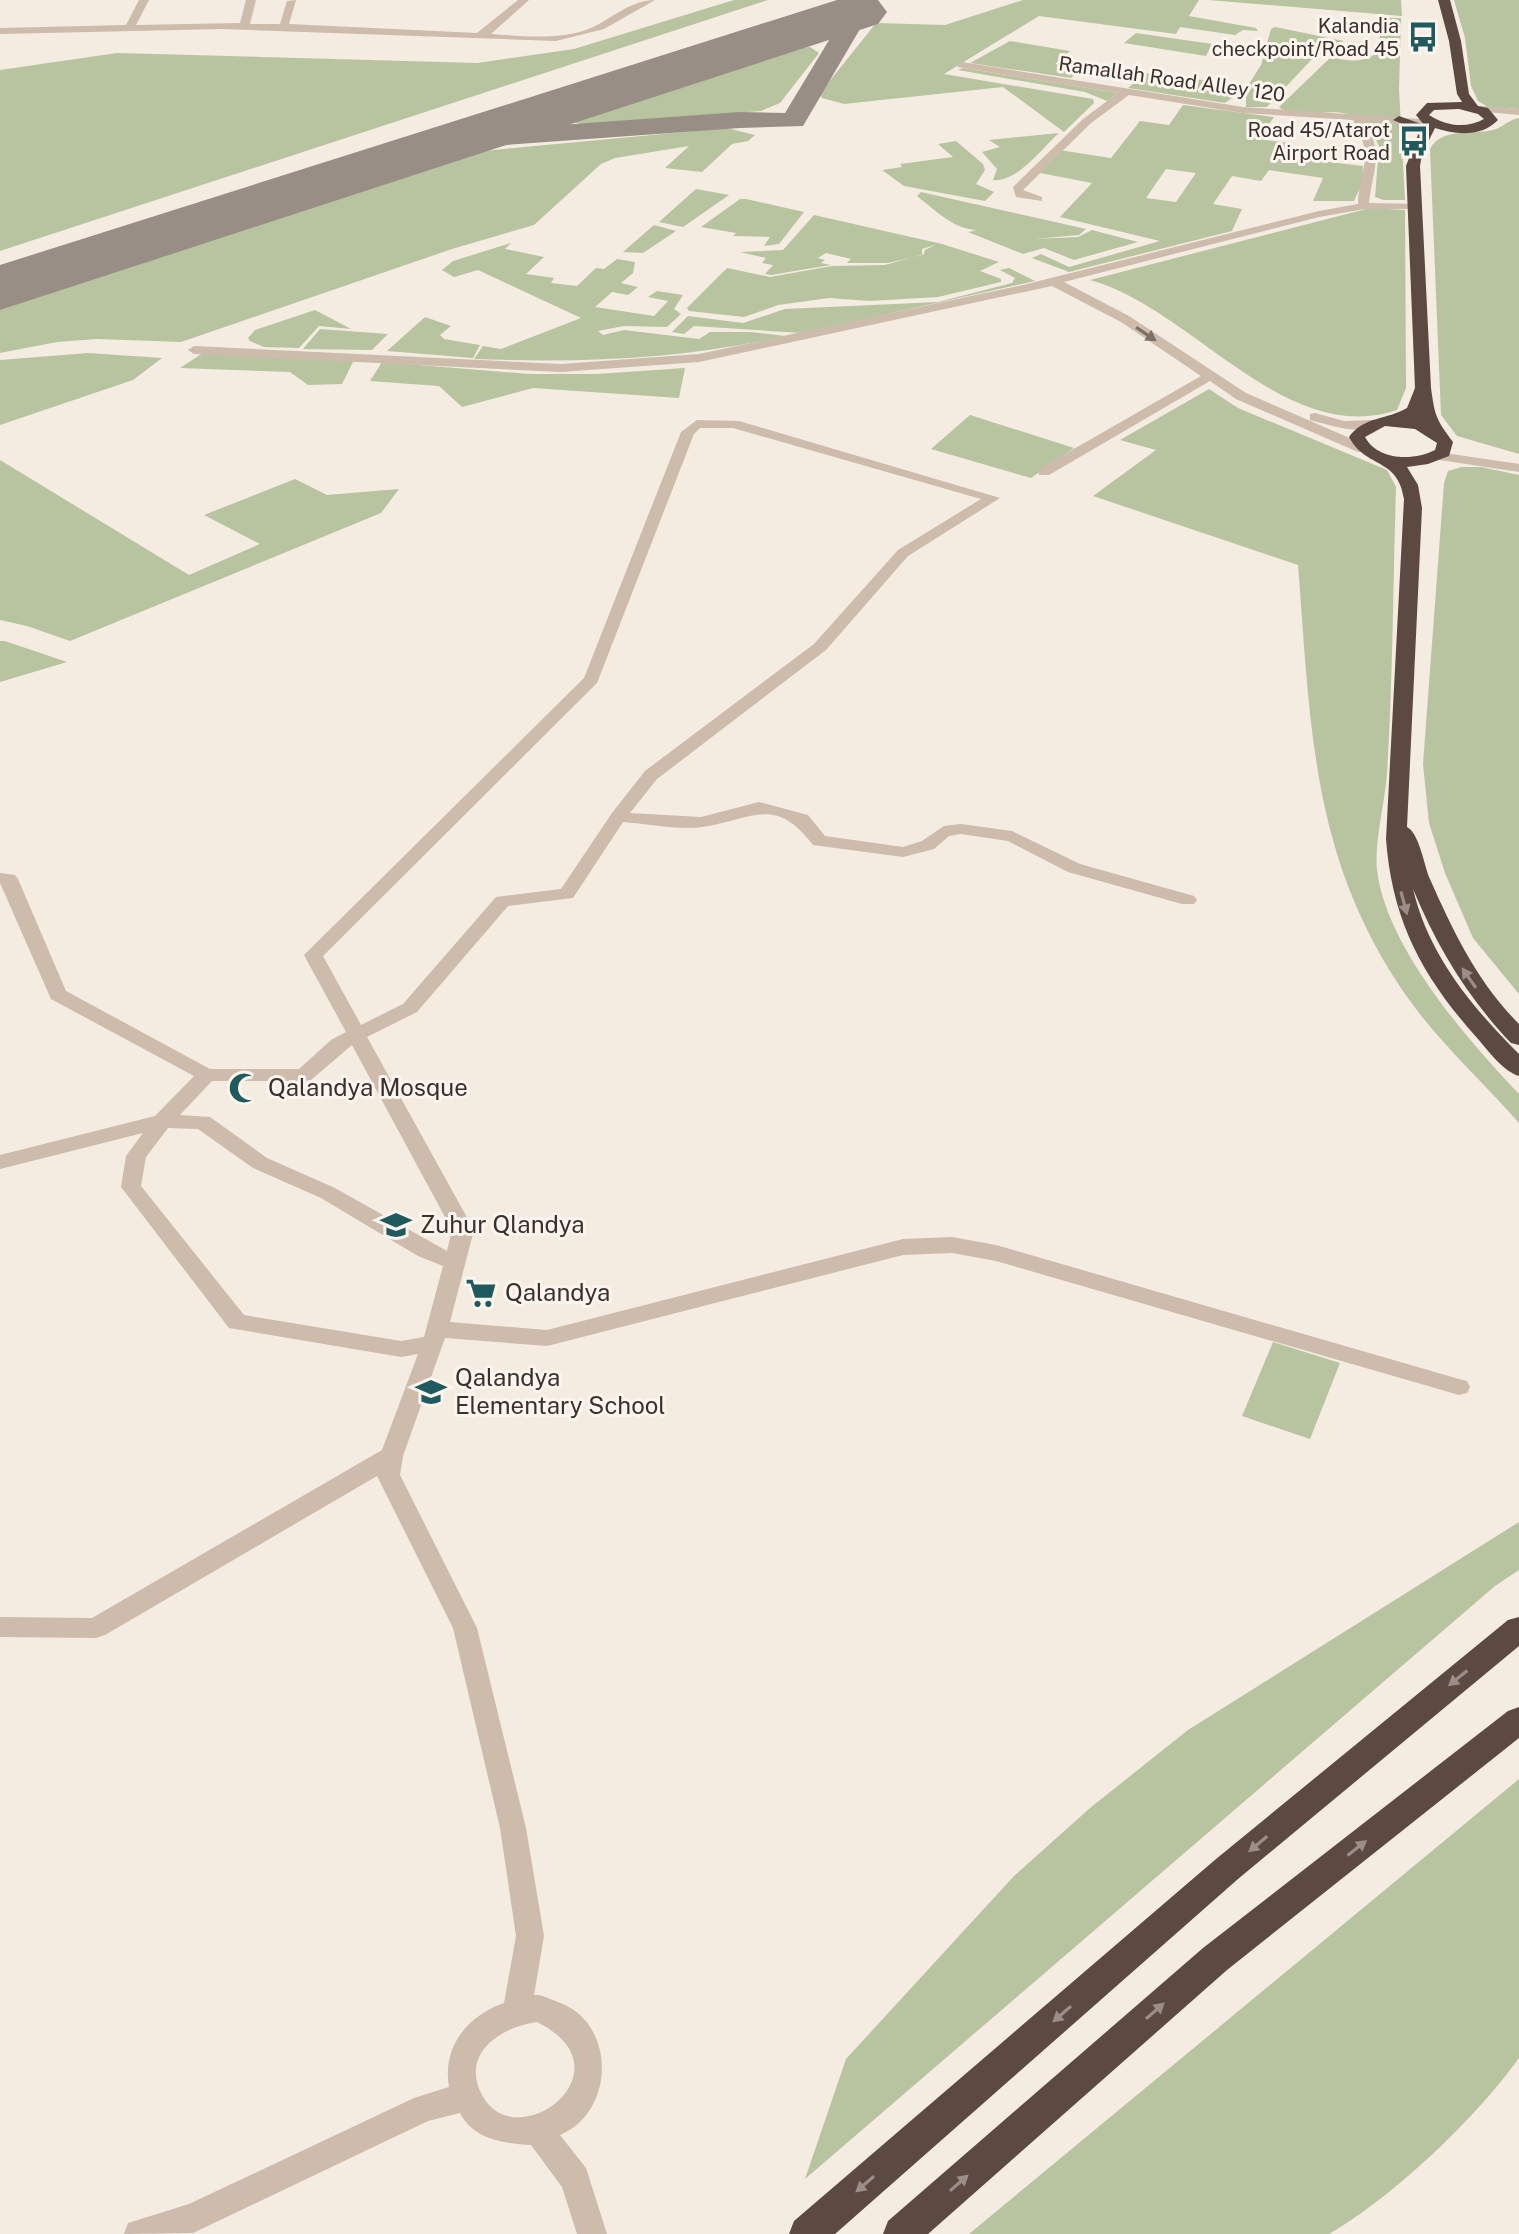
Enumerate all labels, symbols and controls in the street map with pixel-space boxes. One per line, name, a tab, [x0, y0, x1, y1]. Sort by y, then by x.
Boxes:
place label: Kalandia checkpoint/Road 45	[1212, 14, 1399, 61]
bus stop icon: Kalandia checkpoint/Road 45	[1406, 20, 1440, 54]
street label: Ramallah Road Alley 120	[1057, 51, 1287, 107]
place label: Road 45/Atarot Airport Road	[1247, 118, 1390, 165]
bus stop icon: Road 45/Atarot Airport Road	[1397, 124, 1431, 158]
one-way arrow	[1136, 326, 1157, 341]
one-way arrow	[1399, 891, 1411, 916]
one-way arrow	[1462, 968, 1477, 989]
mosque icon: Qalandya Mosque	[227, 1071, 261, 1105]
place label: Qalandya Mosque	[268, 1073, 468, 1101]
school or university icon: Zuhur Qlandya	[379, 1208, 413, 1242]
place label: Zuhur Qlandya	[420, 1210, 585, 1238]
supermarket icon: Qalandya	[464, 1276, 498, 1310]
place label: Qalandya	[505, 1278, 610, 1306]
place label: Qalandya Elementary School	[455, 1363, 666, 1419]
school or university icon: Qalandya Elementary School	[414, 1375, 448, 1409]
one-way arrow	[1448, 1669, 1468, 1686]
one-way arrow	[1248, 1835, 1268, 1852]
one-way arrow	[1347, 1841, 1367, 1857]
one-way arrow	[1146, 2003, 1165, 2021]
one-way arrow	[1052, 2005, 1071, 2023]
one-way arrow	[950, 2174, 969, 2192]
one-way arrow	[855, 2175, 874, 2193]

